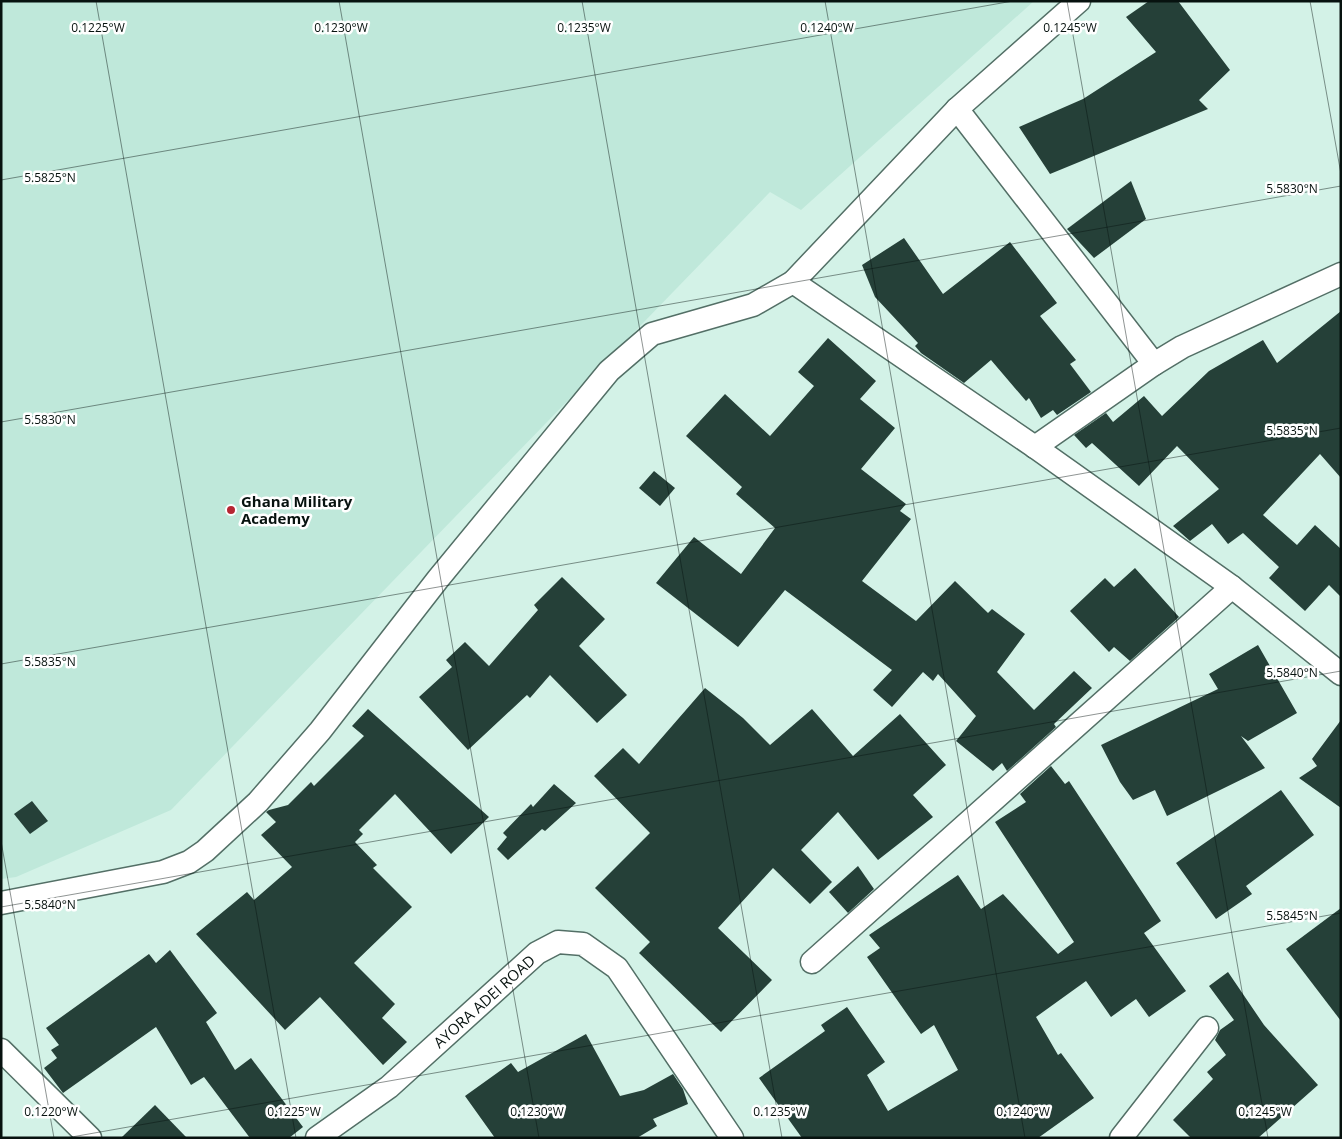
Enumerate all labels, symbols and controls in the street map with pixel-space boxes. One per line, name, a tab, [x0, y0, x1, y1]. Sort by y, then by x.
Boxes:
text: 0.1225°W	[71, 19, 125, 36]
text: 0.1230°W	[314, 19, 368, 36]
text: 0.1235°W	[557, 19, 611, 36]
text: 0.1240°W	[800, 19, 854, 36]
text: 0.1245°W	[1043, 19, 1097, 36]
text: 5.5825°N	[24, 169, 76, 186]
text: 5.5830°N	[1266, 180, 1318, 197]
text: 5.5830°N	[24, 411, 76, 428]
text: 5.5835°N	[1266, 422, 1318, 439]
place label: Ghana Military Academy	[241, 491, 353, 528]
marker: Ghana Military Academy	[225, 504, 237, 516]
text: 5.5835°N	[24, 653, 76, 670]
text: 5.5840°N	[1266, 664, 1318, 681]
text: 5.5840°N	[24, 896, 76, 913]
text: 5.5845°N	[1266, 907, 1318, 924]
street label: AYORA ADEI ROAD	[429, 950, 539, 1052]
text: 0.1220°W	[24, 1103, 78, 1120]
text: 0.1225°W	[267, 1103, 321, 1120]
text: 0.1230°W	[510, 1103, 564, 1120]
text: 0.1235°W	[753, 1103, 807, 1120]
text: 0.1240°W	[996, 1103, 1050, 1120]
text: 0.1245°W	[1238, 1103, 1292, 1120]

